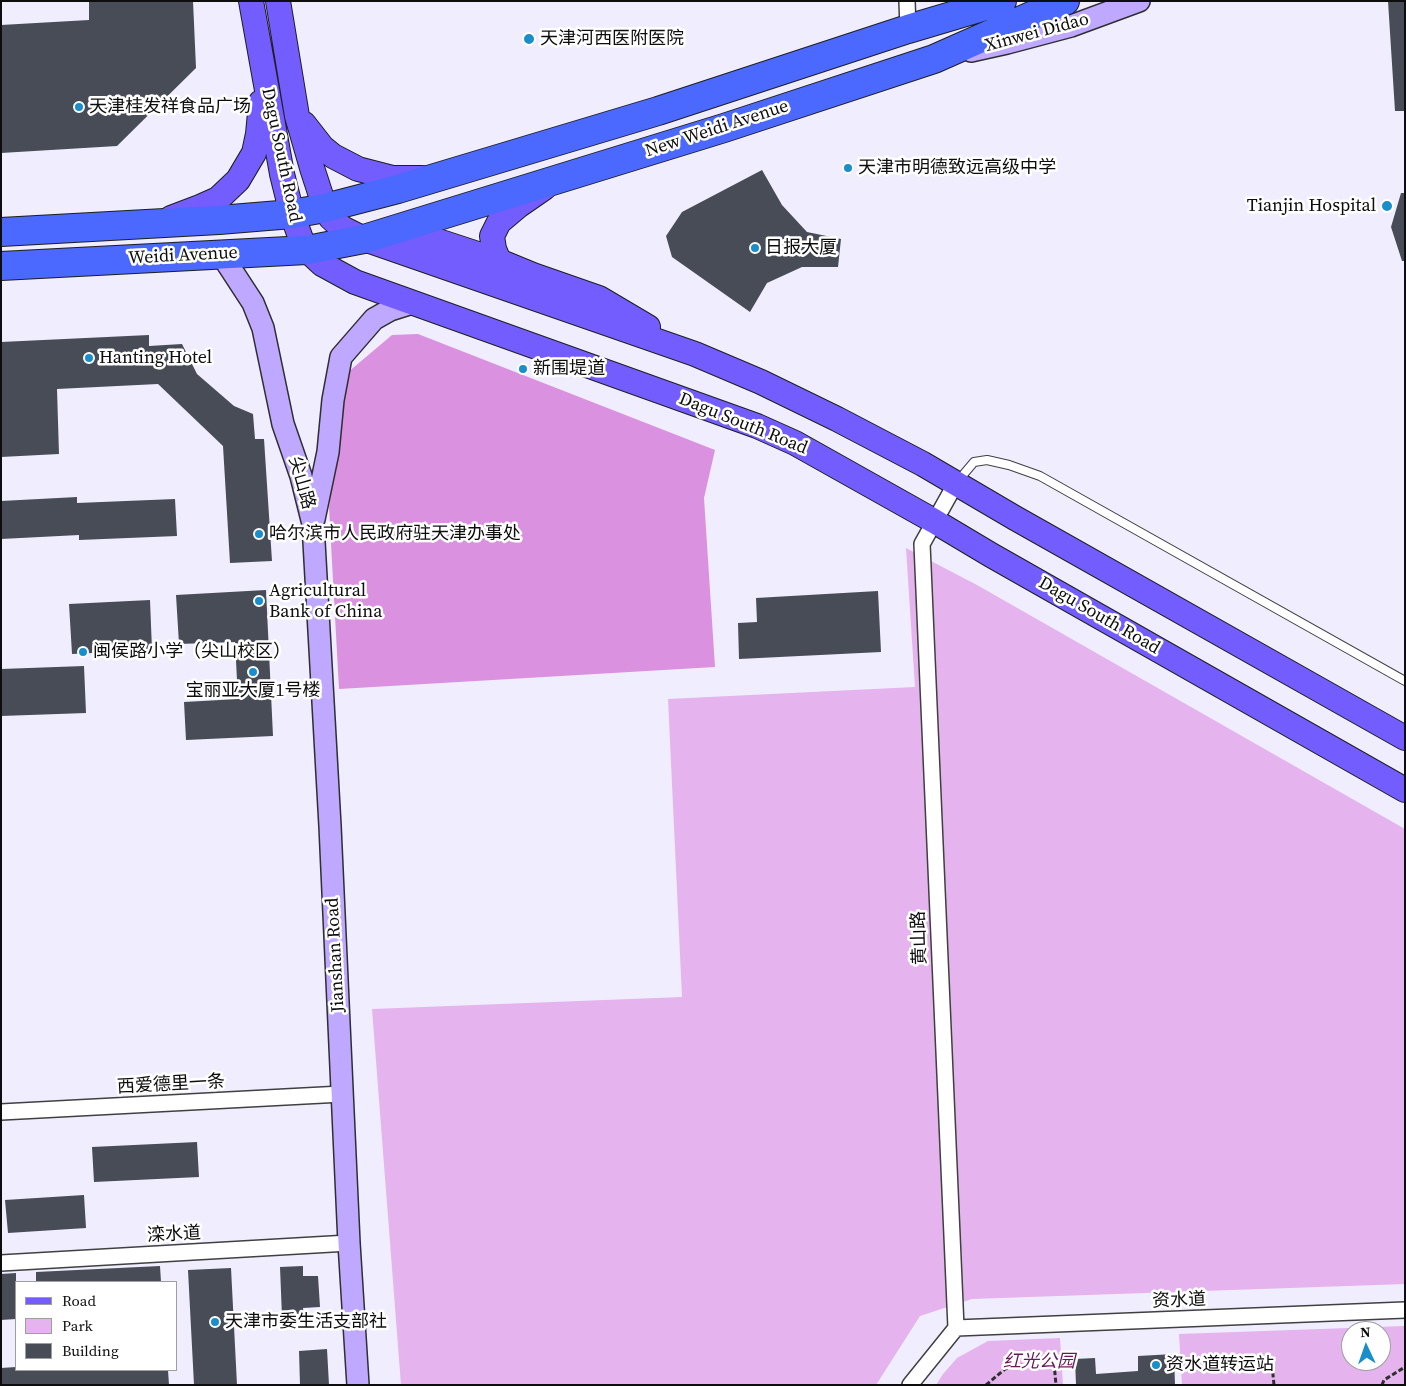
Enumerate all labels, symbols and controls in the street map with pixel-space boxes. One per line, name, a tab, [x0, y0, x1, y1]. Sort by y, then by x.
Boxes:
street label: Xinwei Didao	[983, 9, 1091, 57]
place label: 天津河西医附医院	[540, 28, 684, 50]
marker: 天津河西医附医院	[522, 32, 536, 46]
street label: Dagu South Road	[256, 86, 306, 224]
place label: 天津桂发祥食品广场	[89, 96, 251, 118]
street label: New Weidi Avenue	[643, 96, 791, 162]
marker: 天津桂发祥食品广场	[73, 101, 85, 113]
place label: 天津市明德致远高级中学	[858, 157, 1056, 179]
marker: 天津市明德致远高级中学	[842, 162, 854, 174]
place label: Tianjin Hospital	[1247, 195, 1376, 217]
marker: Tianjin Hospital	[1380, 199, 1394, 213]
place label: 日报大厦	[765, 237, 837, 259]
street label: Weidi Avenue	[128, 242, 238, 270]
marker: 日报大厦	[749, 242, 761, 254]
place label: Hanting Hotel	[99, 347, 212, 369]
marker: Hanting Hotel	[83, 352, 95, 364]
place label: 新围堤道	[533, 358, 605, 380]
marker: 新围堤道	[517, 363, 529, 375]
street label: Dagu South Road	[676, 388, 810, 460]
street label: 尖山路	[283, 454, 319, 512]
place label: 哈尔滨市人民政府驻天津办事处	[269, 523, 521, 545]
marker: 哈尔滨市人民政府驻天津办事处	[253, 528, 265, 540]
street label: Dagu South Road	[1034, 572, 1164, 660]
place label: Agricultural Bank of China	[269, 580, 382, 622]
marker: Agricultural Bank of China	[253, 595, 265, 607]
place label: 闽侯路小学（尖山校区）	[93, 641, 291, 663]
marker: 闽侯路小学（尖山校区）	[77, 646, 89, 658]
marker: 宝丽亚大厦1号楼	[247, 666, 259, 678]
place label: 宝丽亚大厦1号楼	[186, 680, 320, 702]
street label: Jianshan Road	[322, 897, 350, 1013]
street label: 黄山路	[908, 911, 932, 965]
street label: 西爱德里一条	[117, 1071, 225, 1099]
street label: 滦水道	[146, 1223, 202, 1247]
legend	[15, 1281, 178, 1371]
street label: 资水道	[1152, 1289, 1206, 1313]
text: Road	[62, 1290, 96, 1311]
place label: 天津市委生活支部社	[225, 1311, 387, 1333]
text: Park	[62, 1315, 93, 1336]
marker: 天津市委生活支部社	[209, 1316, 221, 1328]
north arrow	[1341, 1321, 1391, 1371]
text: N	[1360, 1322, 1371, 1342]
text: Building	[62, 1340, 119, 1361]
park label: 红光公园	[1003, 1351, 1075, 1373]
place label: 资水道转运站	[1166, 1354, 1274, 1376]
marker: 资水道转运站	[1150, 1359, 1162, 1371]

